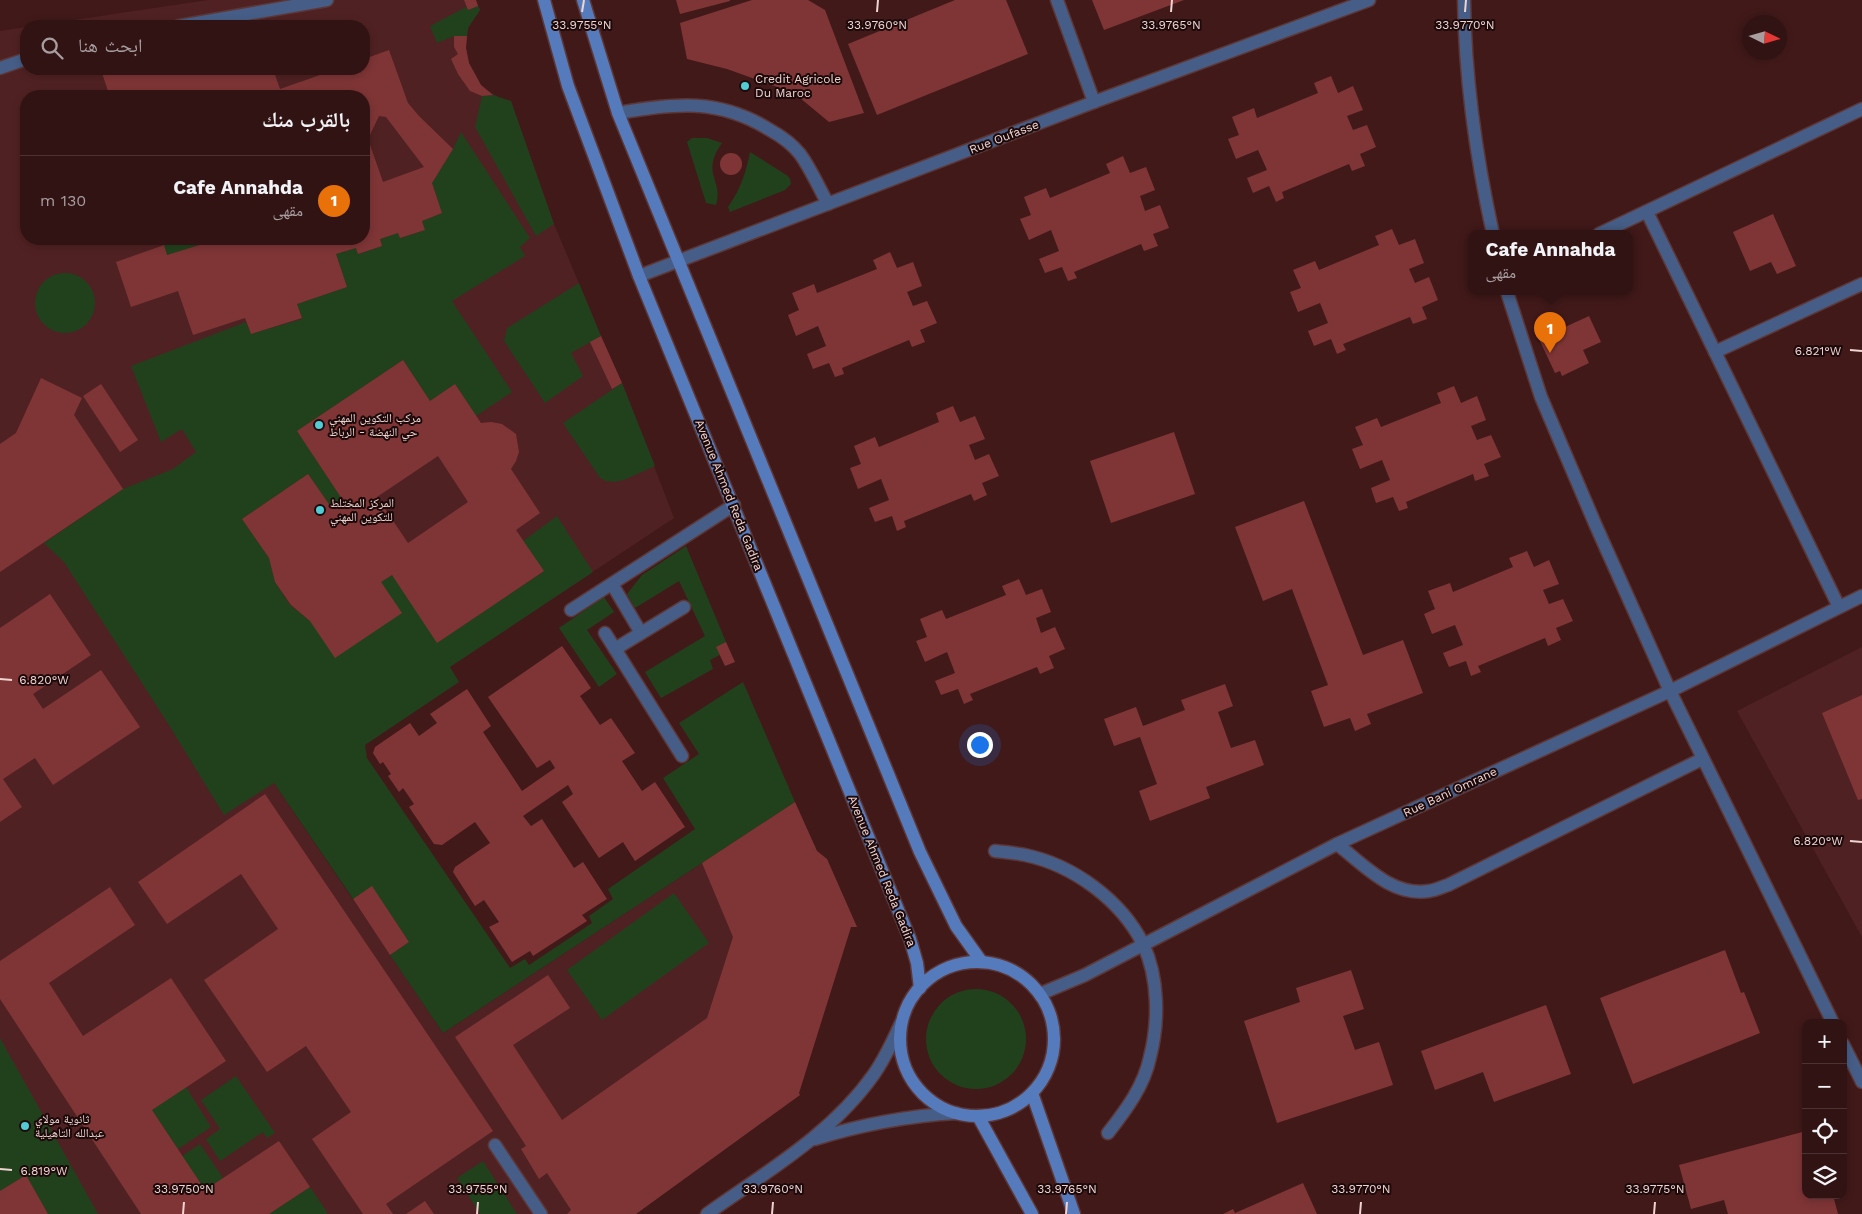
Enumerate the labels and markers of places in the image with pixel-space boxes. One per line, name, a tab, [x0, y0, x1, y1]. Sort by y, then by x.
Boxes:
place label: Credit Agricole Du Maroc	[755, 72, 841, 100]
marker: Credit Agricole Du Maroc	[739, 80, 751, 92]
pin: 1	[1534, 312, 1566, 353]
place label: مركب التكوين المهني حي النهضة - الرباط	[329, 411, 421, 442]
marker: مركب التكوين المهني حي النهضة - الرباط	[313, 419, 325, 431]
place label: المركز المختلط للتكوين المهني	[330, 496, 394, 527]
marker: المركز المختلط للتكوين المهني	[314, 504, 326, 516]
place label: ثانوية مولاي عبدالله التاهيلية	[35, 1112, 104, 1140]
marker: ثانوية مولاي عبدالله التاهيلية	[19, 1120, 31, 1132]

